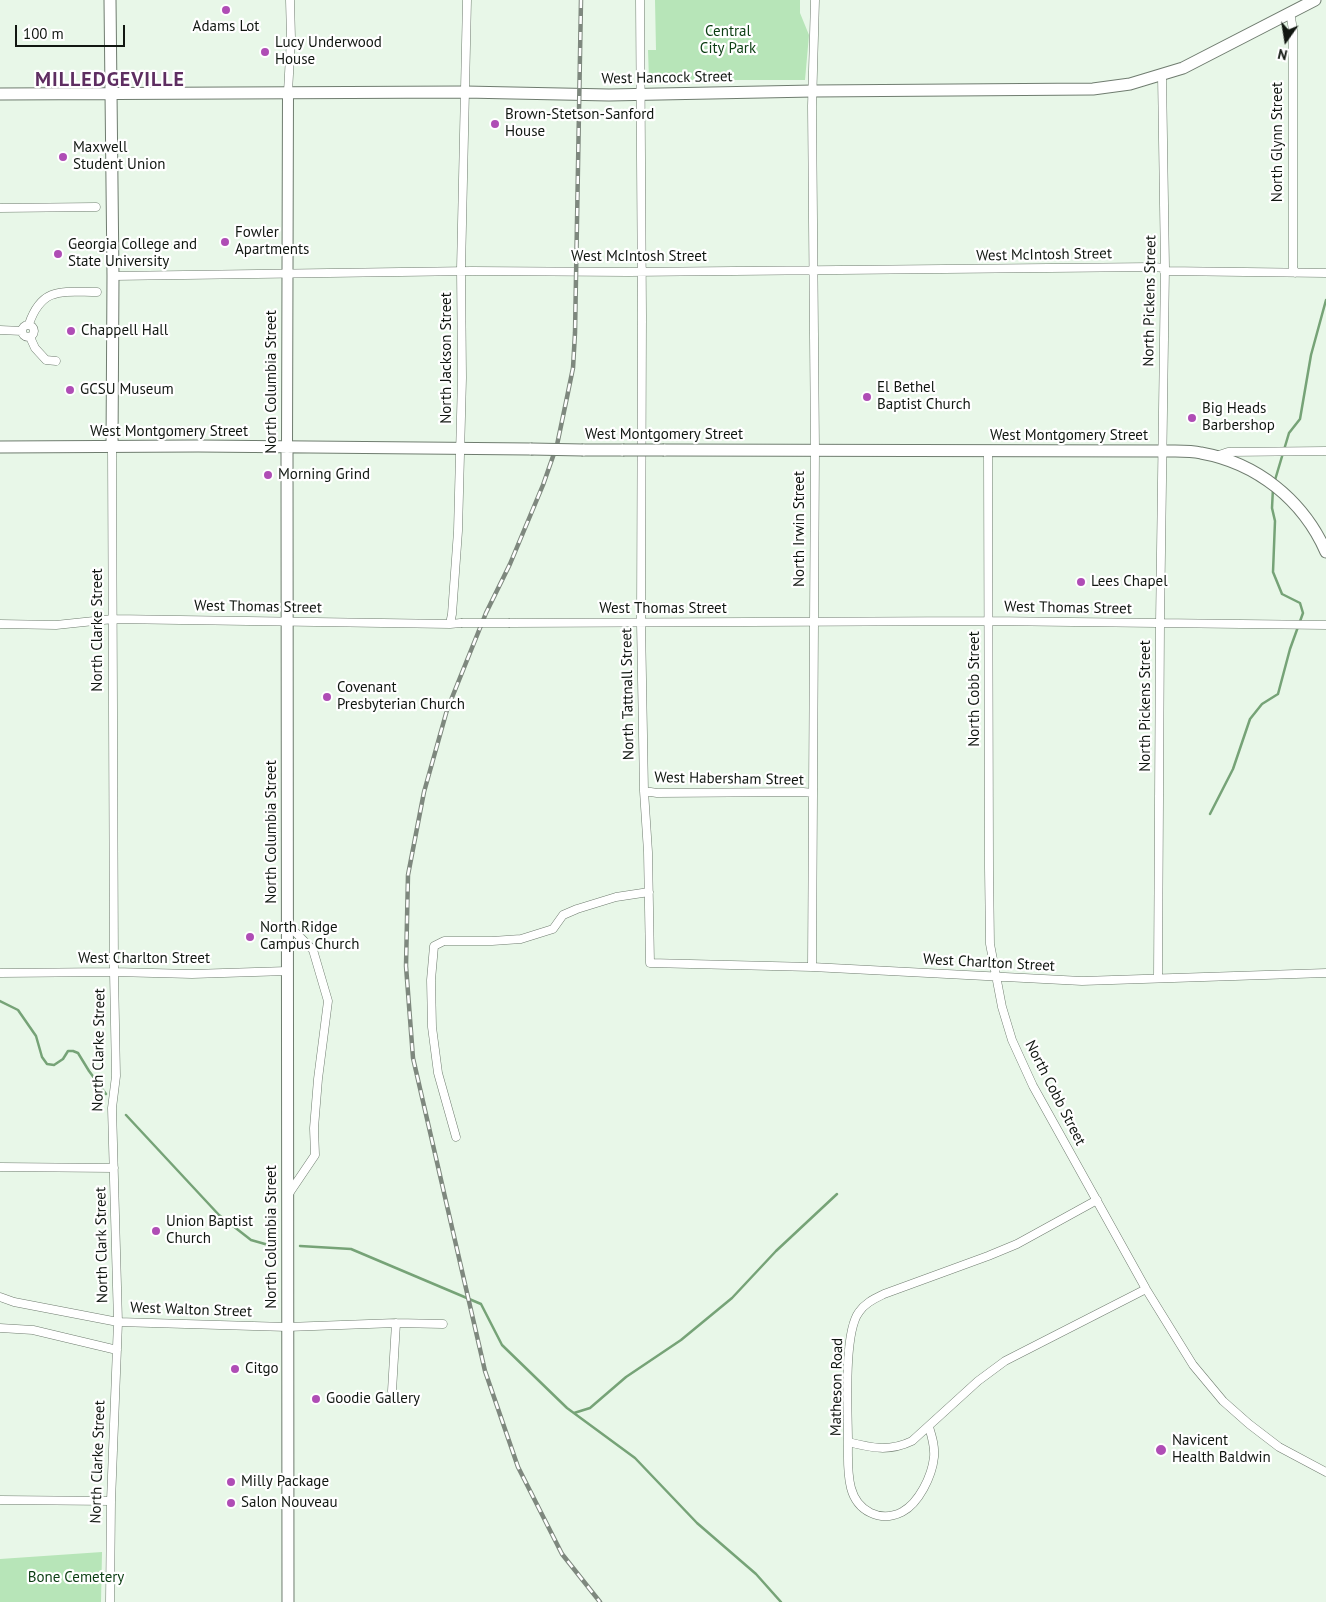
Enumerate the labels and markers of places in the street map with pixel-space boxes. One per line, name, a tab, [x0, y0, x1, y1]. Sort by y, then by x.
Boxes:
marker: Adams Lot	[220, 4, 232, 16]
place label: Adams Lot	[193, 18, 259, 36]
place label: Lucy Underwood House	[275, 34, 382, 69]
marker: Lucy Underwood House	[259, 46, 271, 58]
place label: Brown-Stetson-Sanford House	[505, 106, 654, 141]
marker: Brown-Stetson-Sanford House	[489, 118, 501, 130]
place label: Maxwell Student Union	[73, 139, 165, 174]
marker: Maxwell Student Union	[57, 151, 69, 163]
place label: Fowler Apartments	[235, 224, 309, 259]
place label: Georgia College and State University	[68, 236, 197, 271]
marker: Fowler Apartments	[219, 236, 231, 248]
marker: Georgia College and State University	[52, 248, 64, 260]
place label: Chappell Hall	[81, 322, 168, 340]
marker: Chappell Hall	[65, 325, 77, 337]
place label: El Bethel Baptist Church	[877, 379, 971, 414]
place label: GCSU Museum	[80, 381, 174, 399]
marker: GCSU Museum	[64, 384, 76, 396]
marker: El Bethel Baptist Church	[861, 391, 873, 403]
place label: Big Heads Barbershop	[1202, 400, 1275, 435]
marker: Big Heads Barbershop	[1186, 412, 1198, 424]
place label: Morning Grind	[278, 466, 370, 484]
marker: Morning Grind	[262, 469, 274, 481]
place label: Lees Chapel	[1091, 573, 1168, 591]
marker: Lees Chapel	[1075, 576, 1087, 588]
place label: Covenant Presbyterian Church	[337, 679, 465, 714]
marker: Covenant Presbyterian Church	[321, 691, 333, 703]
place label: North Ridge Campus Church	[260, 919, 359, 954]
marker: North Ridge Campus Church	[244, 931, 256, 943]
place label: Union Baptist Church	[166, 1213, 253, 1248]
marker: Union Baptist Church	[150, 1225, 162, 1237]
place label: Citgo	[245, 1360, 279, 1378]
marker: Citgo	[229, 1363, 241, 1375]
place label: Goodie Gallery	[326, 1390, 420, 1408]
marker: Goodie Gallery	[310, 1393, 322, 1405]
place label: Navicent Health Baldwin	[1172, 1432, 1271, 1467]
marker: Navicent Health Baldwin	[1154, 1443, 1168, 1457]
place label: Milly Package	[241, 1473, 329, 1491]
marker: Milly Package	[225, 1476, 237, 1488]
place label: Salon Nouveau	[241, 1494, 337, 1512]
marker: Salon Nouveau	[225, 1497, 237, 1509]

